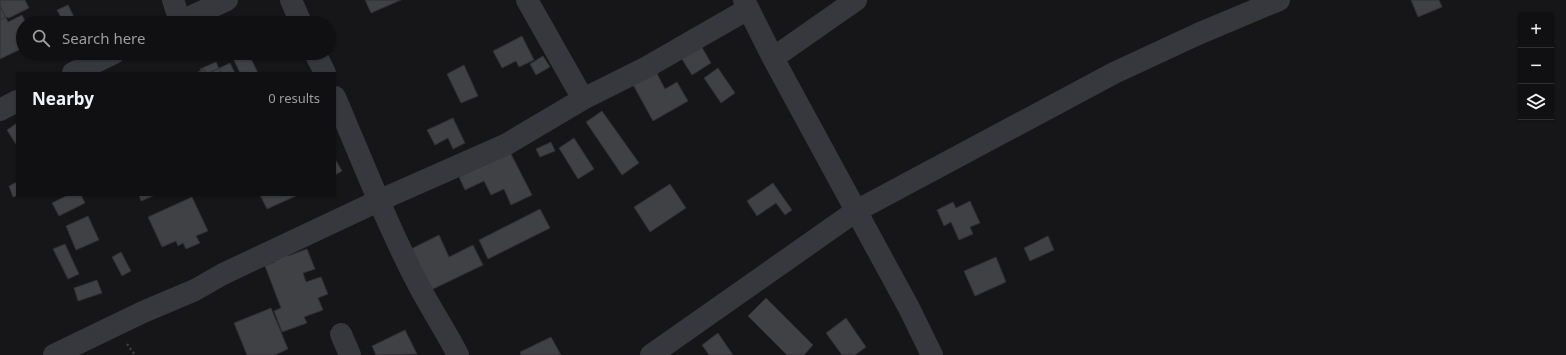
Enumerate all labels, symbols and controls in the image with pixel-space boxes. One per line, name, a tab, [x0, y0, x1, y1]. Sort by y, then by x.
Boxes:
map controls	[1518, 12, 1554, 120]
button: +	[1518, 12, 1554, 48]
search box	[16, 16, 336, 60]
icon: search	[30, 27, 52, 49]
text: Search here	[62, 28, 145, 48]
button: −	[1518, 48, 1554, 84]
button: layers	[1518, 84, 1554, 120]
text: Nearby	[32, 87, 94, 110]
text: 0 results	[268, 89, 320, 107]

